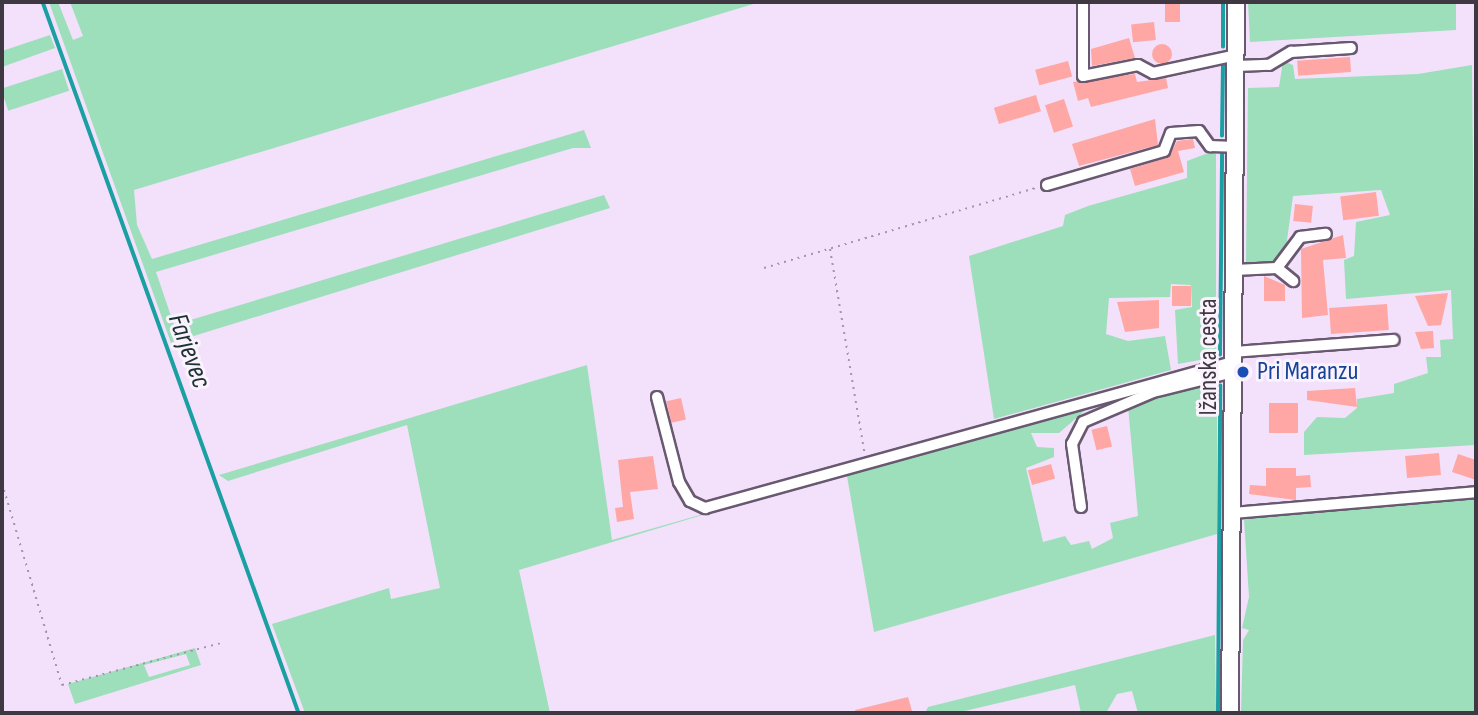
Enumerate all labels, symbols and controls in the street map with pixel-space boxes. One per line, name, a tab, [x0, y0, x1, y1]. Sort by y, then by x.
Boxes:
street label: Ižanska cesta	[1193, 298, 1225, 416]
water label: Farjevec	[160, 309, 218, 393]
place label: Pri Maranzu	[1257, 356, 1358, 388]
marker: Pri Maranzu	[1235, 364, 1251, 380]

